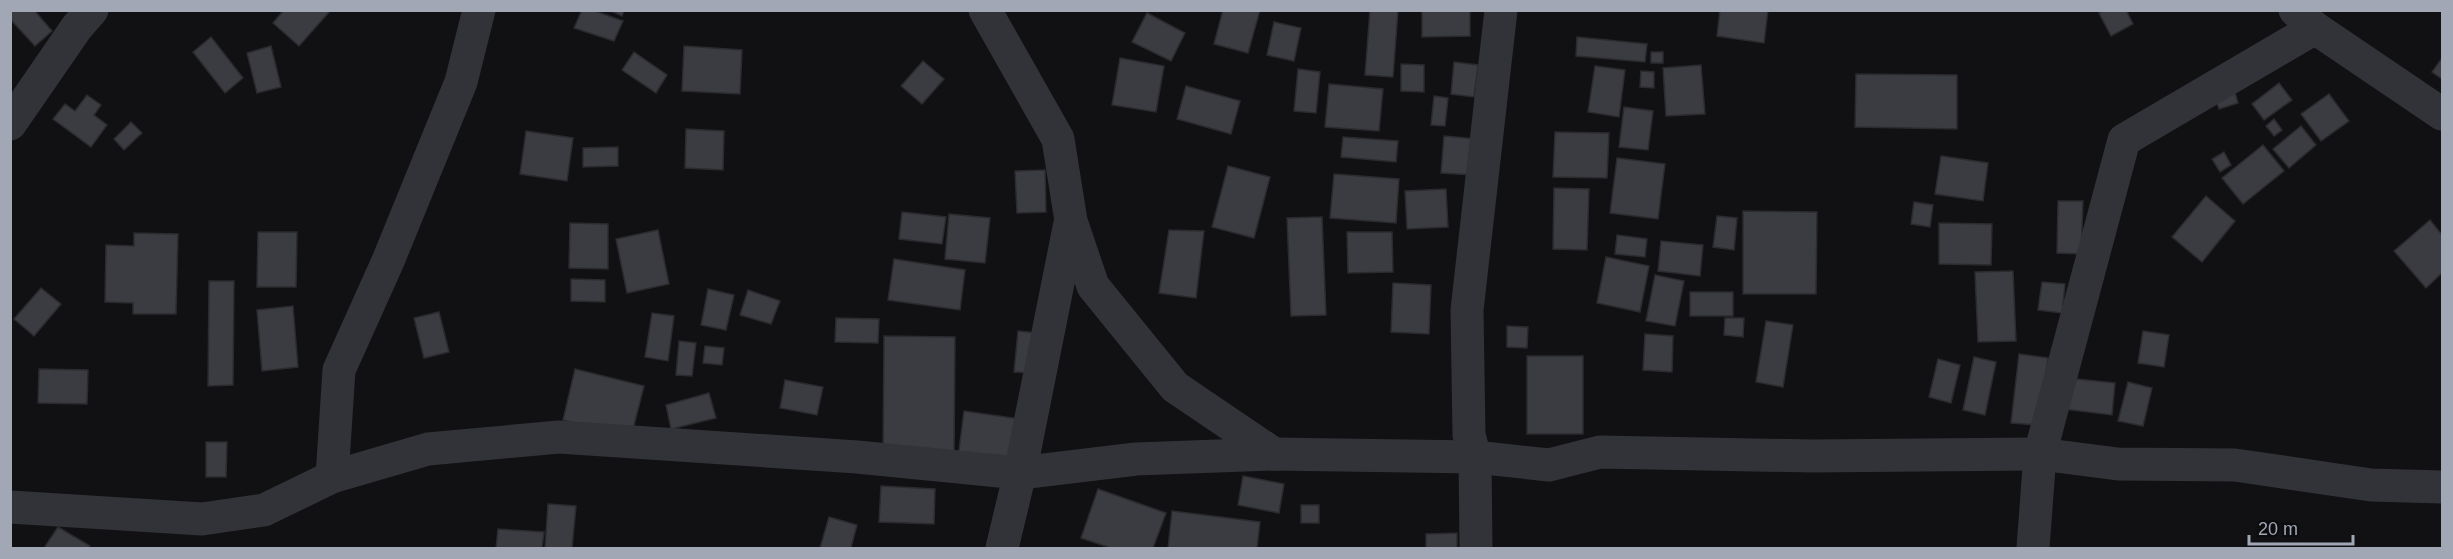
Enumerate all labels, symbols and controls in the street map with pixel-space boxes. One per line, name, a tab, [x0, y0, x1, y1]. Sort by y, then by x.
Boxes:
scale bar	[2249, 508, 2352, 546]
text: 20 m	[2258, 519, 2298, 539]

